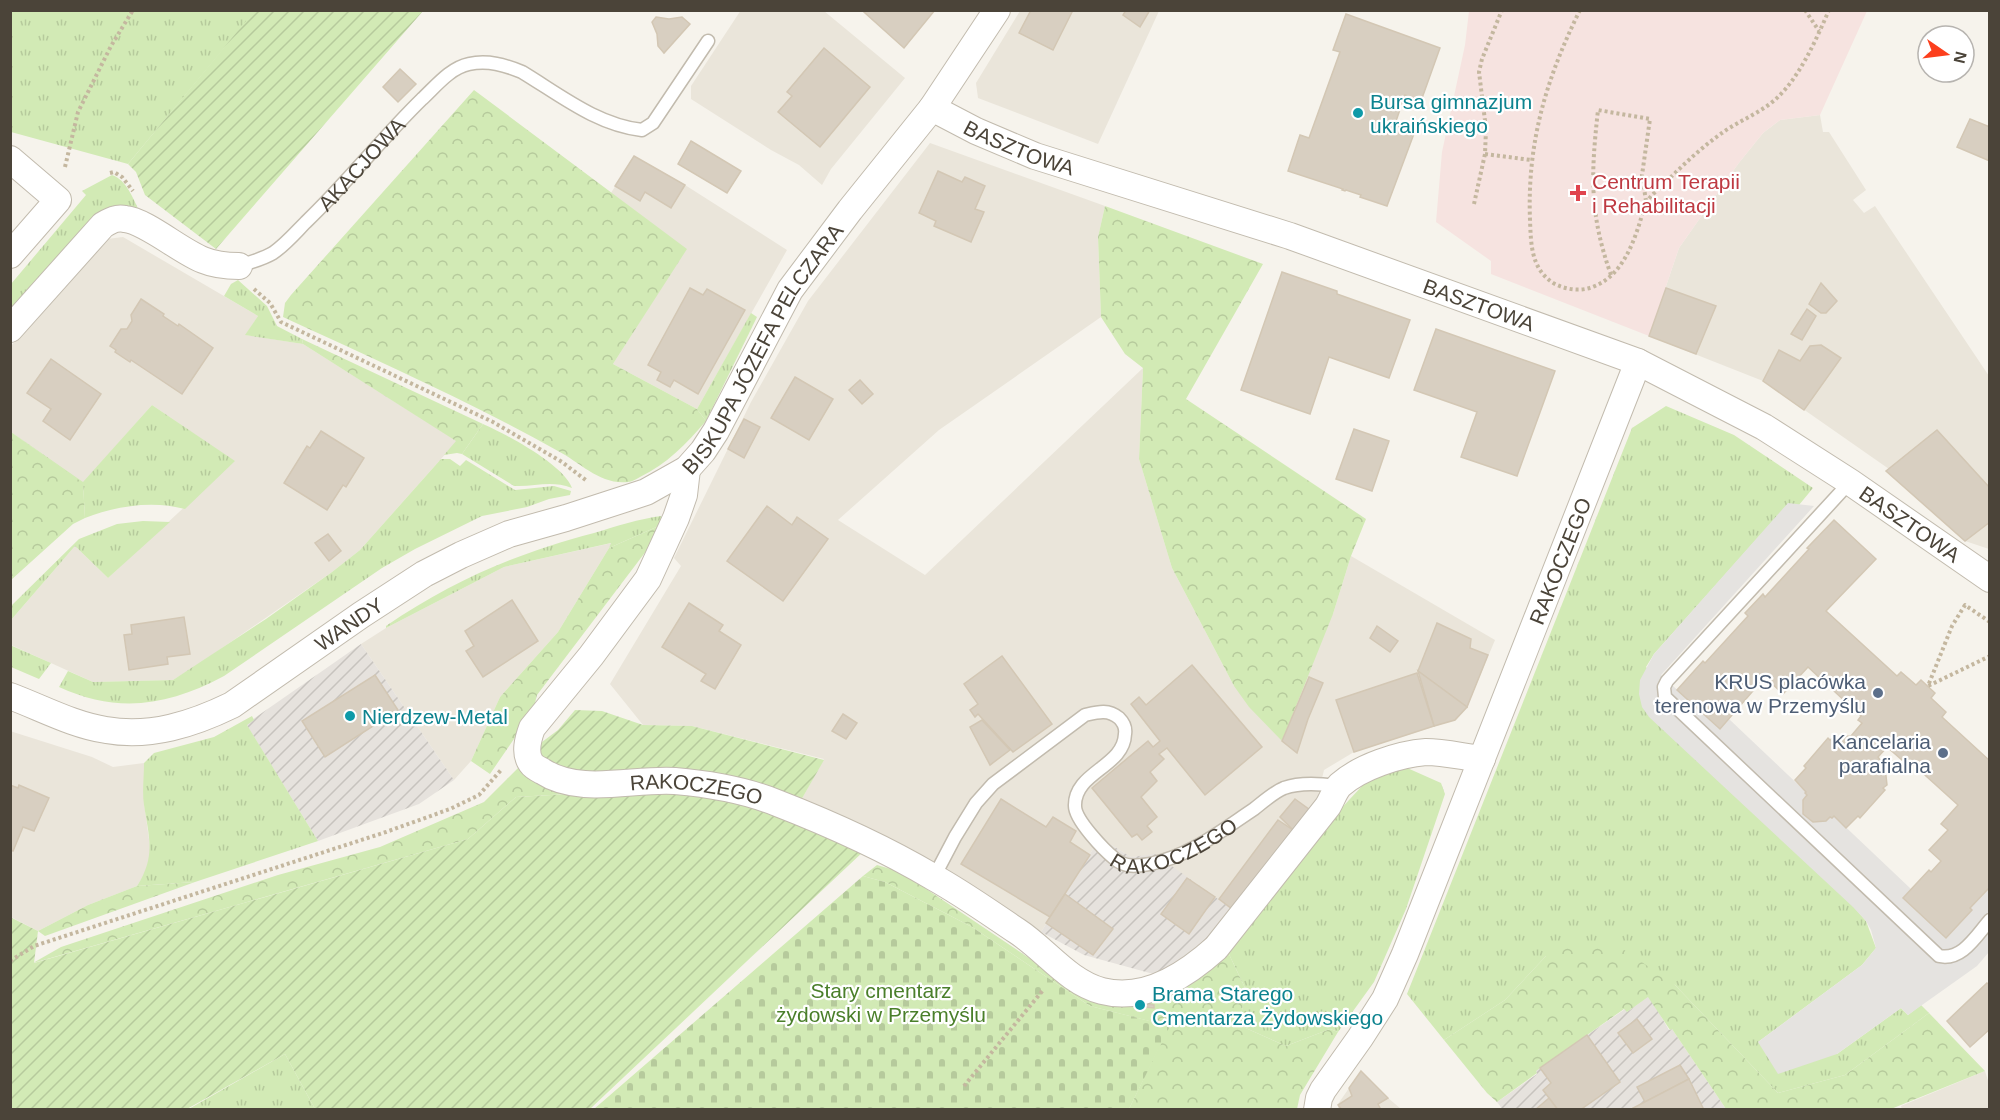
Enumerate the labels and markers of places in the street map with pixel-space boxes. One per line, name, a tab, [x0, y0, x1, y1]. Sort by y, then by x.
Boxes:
place label: Bursa gimnazjum ukraińskiego	[1370, 90, 1532, 137]
marker: Bursa gimnazjum ukraińskiego	[1351, 106, 1365, 120]
place label: Centrum Terapii i Rehabilitacji	[1592, 170, 1740, 217]
marker: Centrum Terapii i Rehabilitacji	[1569, 184, 1587, 202]
place label: KRUS placówka terenowa w Przemyślu	[1655, 670, 1866, 717]
marker: KRUS placówka terenowa w Przemyślu	[1871, 686, 1885, 700]
place label: Nierdzew-Metal	[362, 705, 508, 728]
marker: Nierdzew-Metal	[343, 709, 357, 723]
place label: Kancelaria parafialna	[1832, 730, 1931, 777]
marker: Kancelaria parafialna	[1936, 746, 1950, 760]
place label: Brama Starego Cmentarza Żydowskiego	[1152, 982, 1383, 1029]
marker: Brama Starego Cmentarza Żydowskiego	[1133, 998, 1147, 1012]

